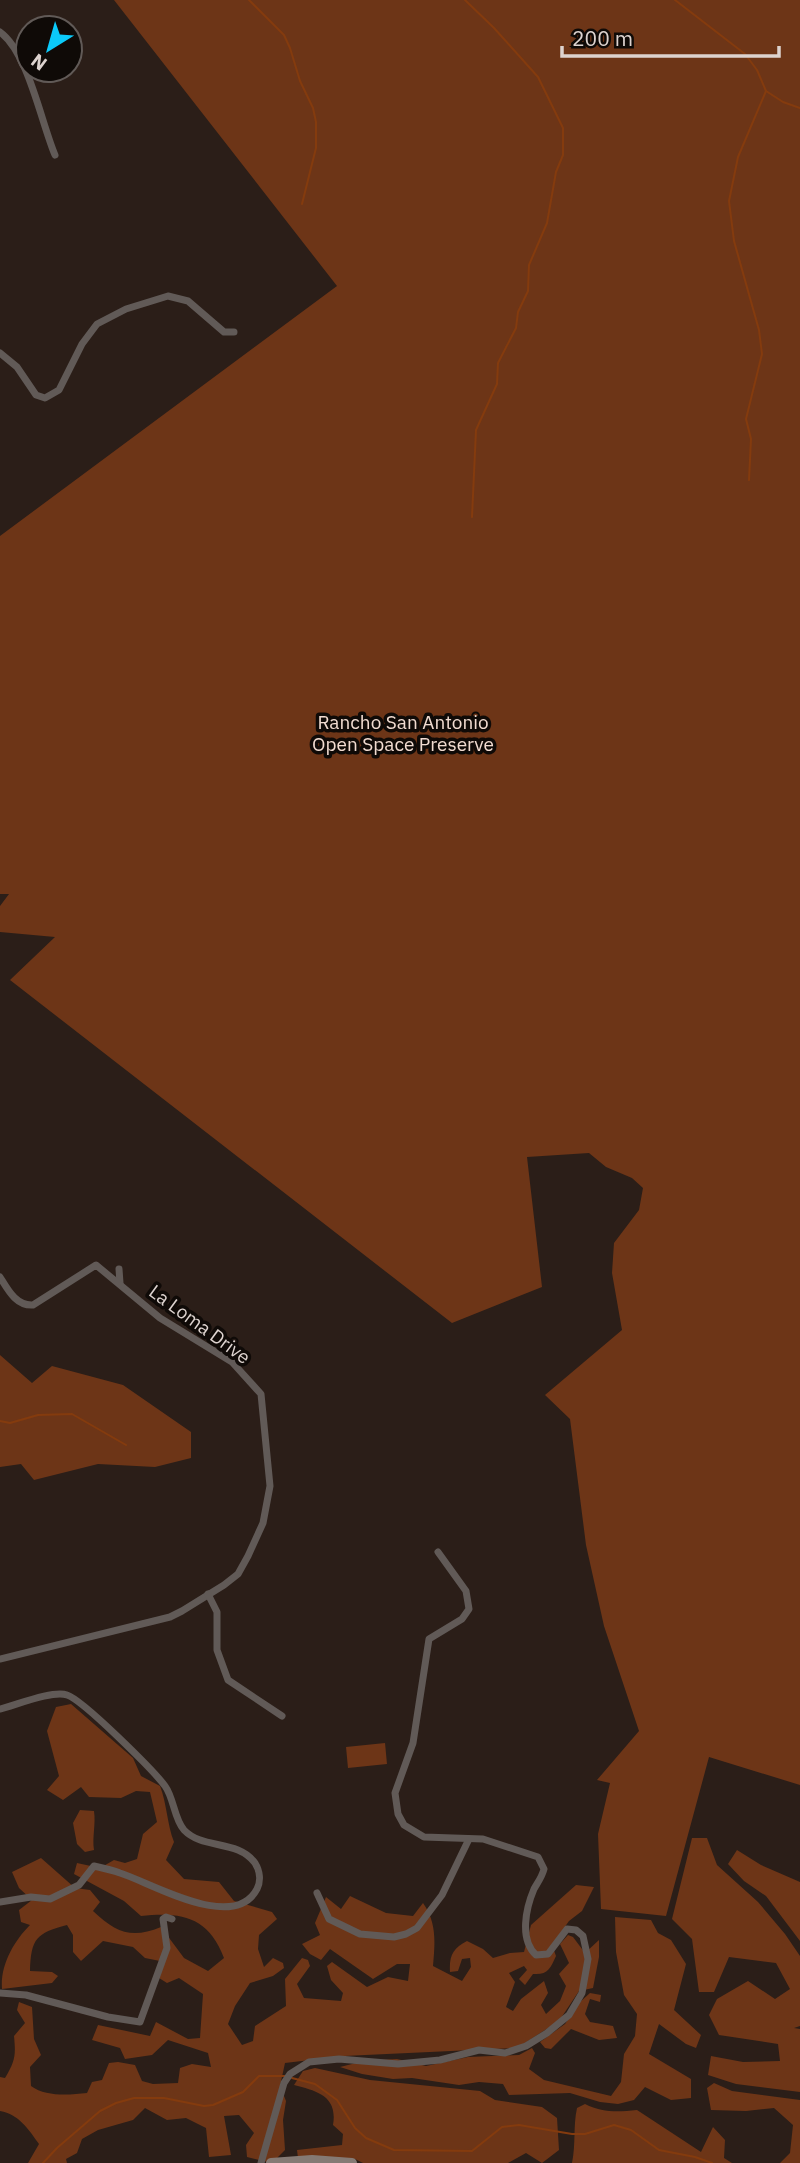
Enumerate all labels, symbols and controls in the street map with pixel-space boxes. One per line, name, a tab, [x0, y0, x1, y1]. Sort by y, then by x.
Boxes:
north arrow	[14, 14, 84, 84]
scale bar	[562, 14, 779, 58]
text: 200 m	[572, 24, 633, 52]
text: N	[26, 49, 51, 76]
park label: Rancho San Antonio Open Space Preserve	[312, 710, 494, 756]
street label: La Loma Drive	[145, 1279, 255, 1369]

